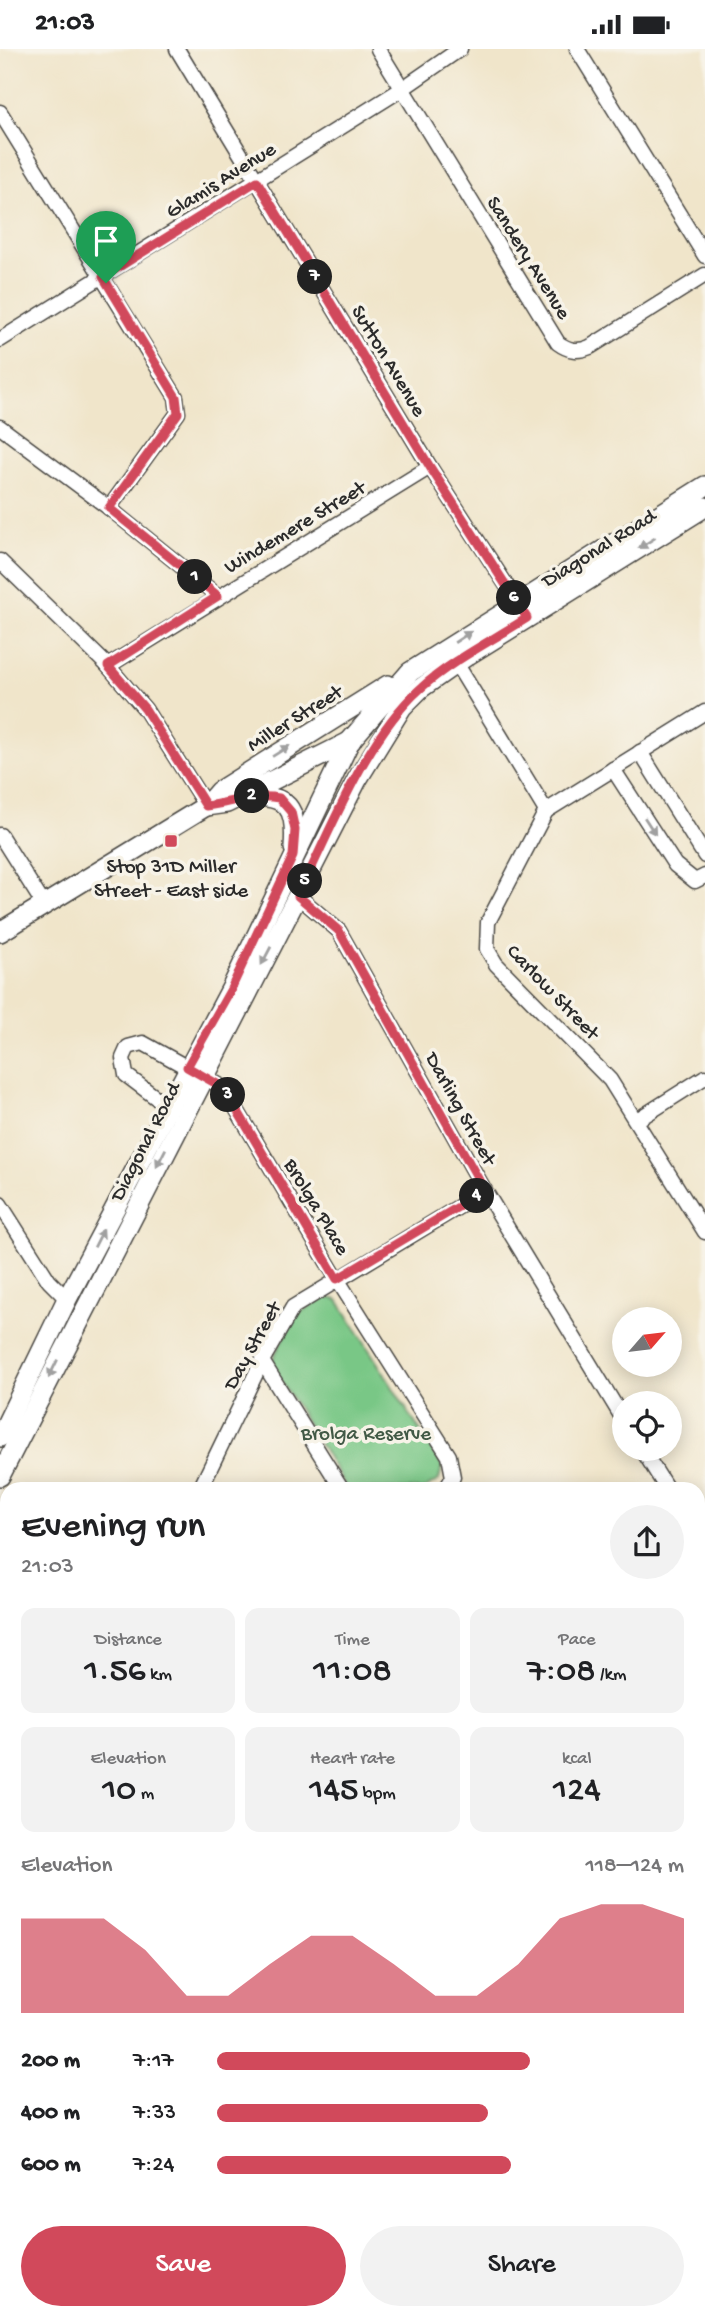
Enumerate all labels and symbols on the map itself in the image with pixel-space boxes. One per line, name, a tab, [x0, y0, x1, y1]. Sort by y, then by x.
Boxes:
street label: Glamis Avenue	[162, 138, 282, 226]
street label: Sandery Avenue	[479, 193, 575, 326]
pin	[76, 211, 136, 283]
pin: 7	[298, 259, 332, 295]
street label: Sutton Avenue	[344, 301, 431, 423]
street label: Windemere Street	[221, 476, 373, 581]
street label: Diagonal Road	[536, 504, 663, 596]
one-way arrow	[637, 537, 657, 550]
pin: 1	[178, 559, 212, 595]
pin: 6	[496, 581, 532, 615]
one-way arrow	[454, 631, 473, 644]
street label: Miller Street	[244, 680, 350, 759]
one-way arrow	[271, 745, 290, 758]
pin: 2	[234, 779, 270, 813]
one-way arrow	[643, 817, 656, 836]
marker: Stop 31D Miller Street - East side	[163, 833, 179, 849]
place label: Stop 31D Miller Street - East side	[94, 856, 249, 905]
pin: 5	[288, 863, 322, 899]
street label: Carlow Street	[500, 940, 605, 1048]
one-way arrow	[260, 946, 272, 966]
street label: Darling Street	[417, 1047, 501, 1172]
pin: 3	[210, 1077, 246, 1113]
street label: Diagonal Road	[106, 1078, 188, 1208]
one-way arrow	[155, 1148, 166, 1168]
street label: Brolga Place	[276, 1154, 354, 1262]
pin: 4	[460, 1179, 494, 1213]
one-way arrow	[93, 1228, 104, 1248]
street label: Day Street	[219, 1296, 290, 1397]
north arrow	[612, 1307, 682, 1377]
one-way arrow	[48, 1359, 59, 1379]
park label: Brolga Reserve	[300, 1423, 432, 1448]

